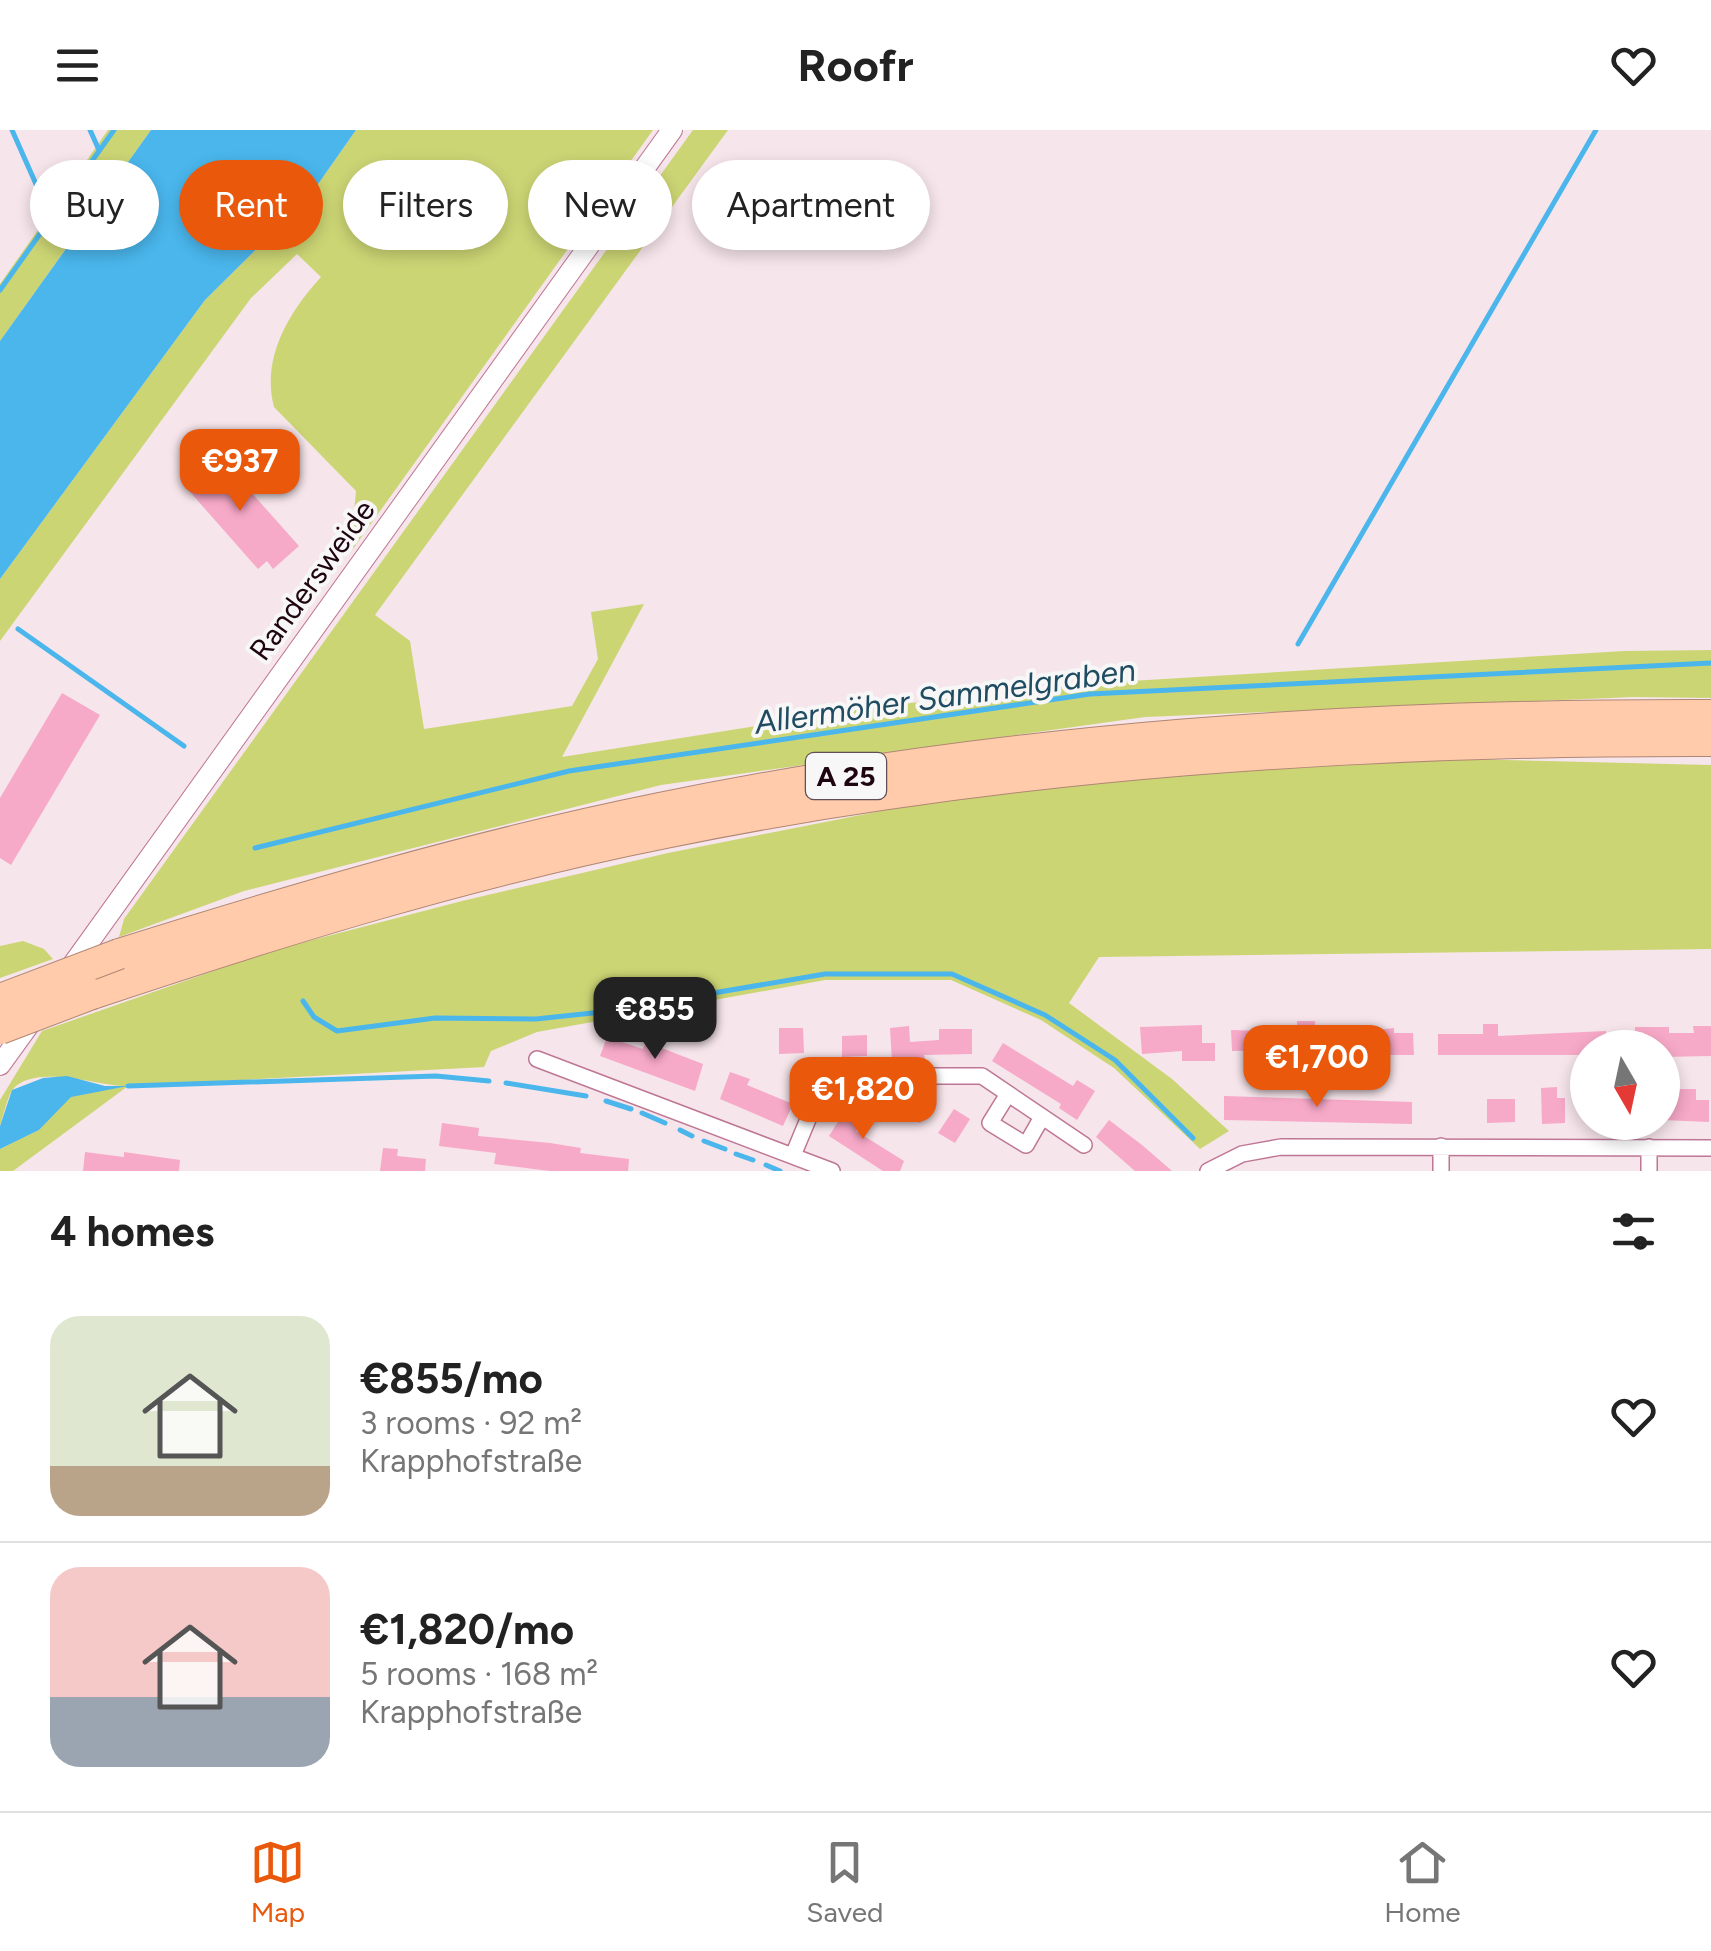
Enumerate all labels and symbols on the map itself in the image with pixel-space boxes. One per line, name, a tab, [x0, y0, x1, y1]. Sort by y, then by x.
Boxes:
pin: €937	[181, 429, 299, 514]
street label: Randersweide	[241, 493, 383, 667]
water label: Allermöher Sammelgraben	[750, 650, 1138, 742]
road number: A 25	[806, 753, 886, 799]
pin: €855	[596, 977, 714, 1062]
pin: €1,700	[1236, 1025, 1398, 1110]
north arrow	[1570, 1030, 1680, 1140]
pin: €1,820	[782, 1057, 944, 1142]

